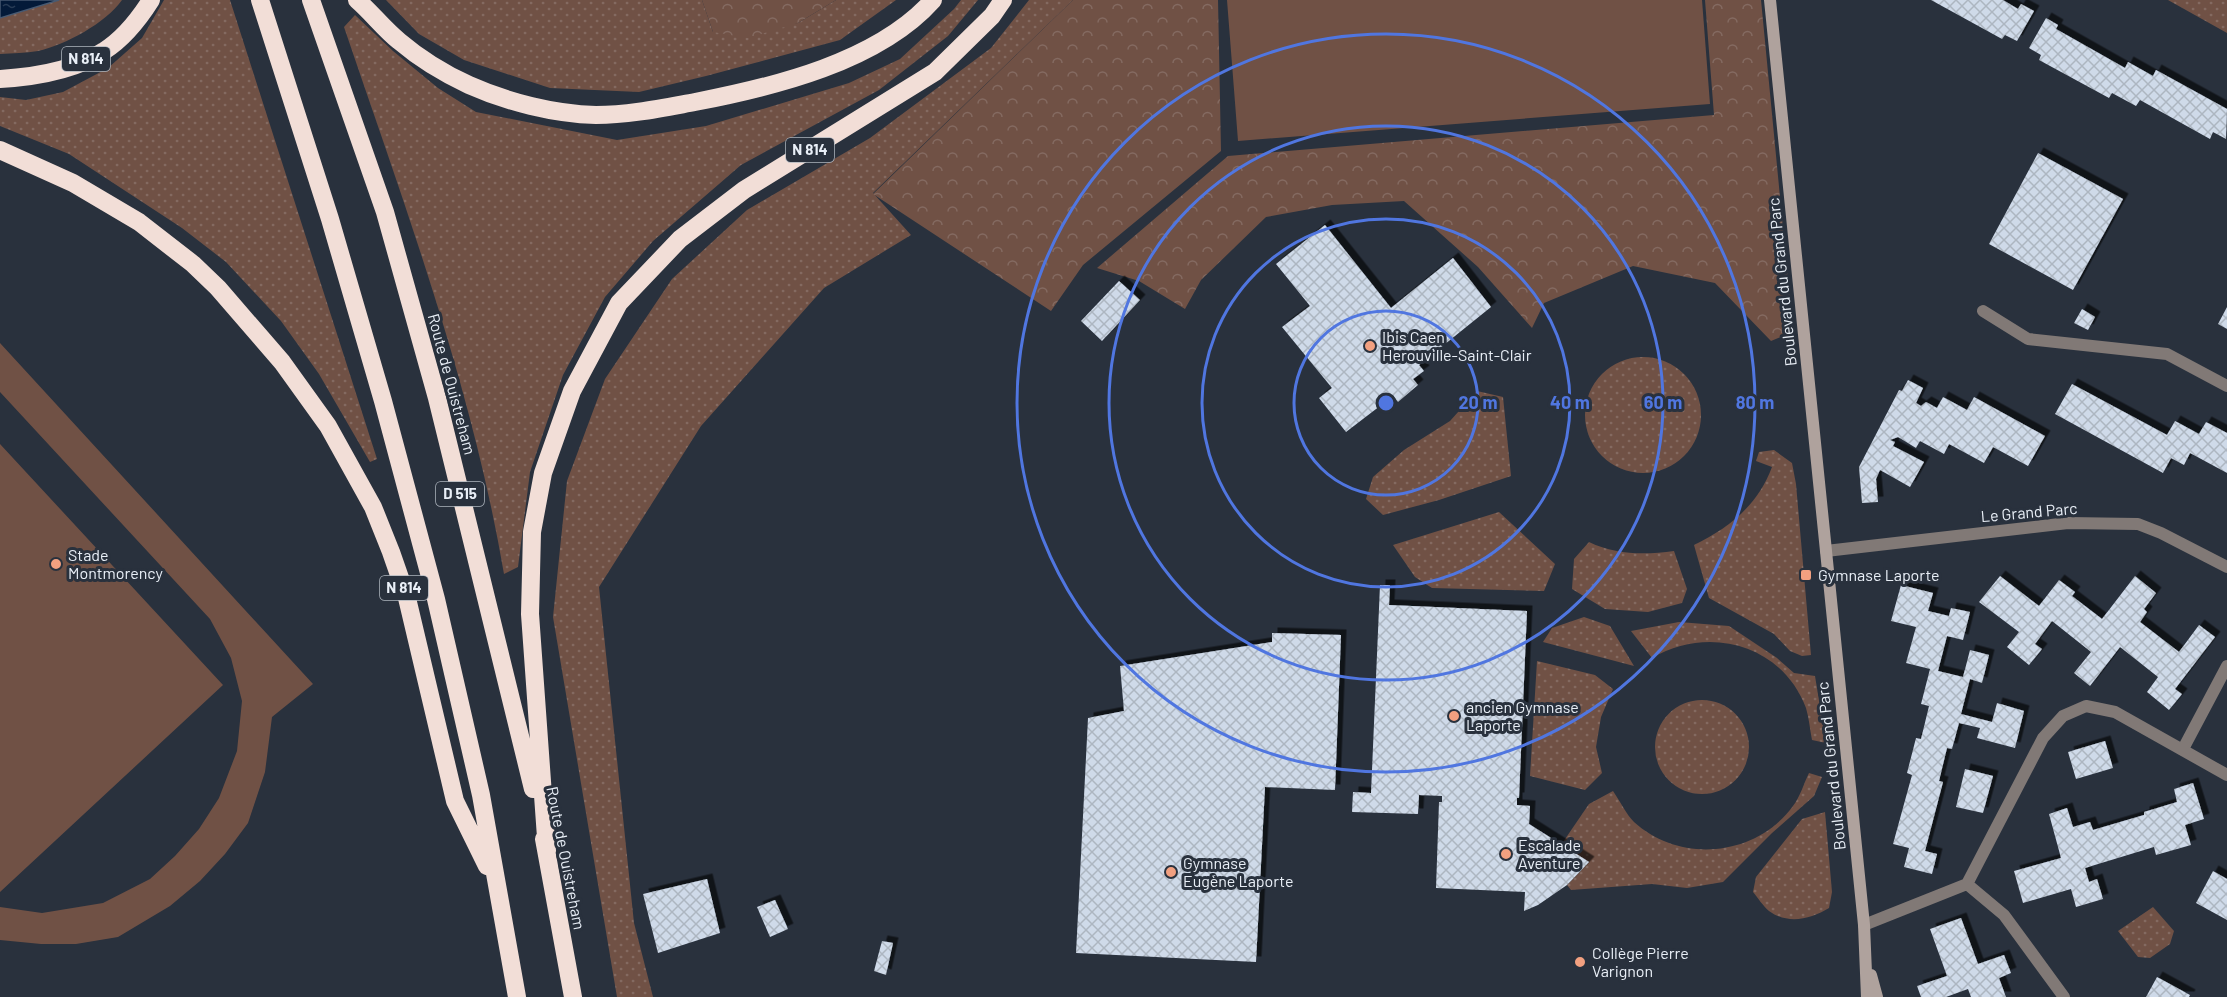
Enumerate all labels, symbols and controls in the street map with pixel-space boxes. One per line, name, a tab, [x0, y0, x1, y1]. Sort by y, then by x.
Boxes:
road number: N 814	[62, 47, 110, 71]
road number: N 814	[786, 138, 834, 162]
street label: Boulevard du Grand Parc	[1763, 197, 1800, 367]
street label: Route de Ouistreham	[425, 311, 480, 456]
place label: Ibis Caen Herouville-Saint-Clair	[1382, 327, 1532, 364]
marker: Ibis Caen Herouville-Saint-Clair	[1363, 339, 1377, 353]
text: 20 m	[1459, 391, 1497, 413]
text: 40 m	[1550, 391, 1590, 413]
text: 60 m	[1644, 391, 1682, 413]
text: 80 m	[1736, 391, 1774, 413]
centre of rings	[1376, 393, 1396, 413]
road number: D 515	[436, 482, 484, 506]
street label: Le Grand Parc	[1980, 498, 2078, 525]
place label: Stade Montmorency	[68, 545, 163, 582]
marker: Stade Montmorency	[49, 557, 63, 571]
place label: Gymnase Laporte	[1818, 565, 1940, 584]
marker: Gymnase Laporte	[1799, 568, 1813, 582]
road number: N 814	[380, 576, 428, 600]
street label: Boulevard du Grand Parc	[1812, 681, 1849, 851]
place label: ancien Gymnase Laporte	[1466, 697, 1579, 734]
marker: ancien Gymnase Laporte	[1447, 709, 1461, 723]
street label: Route de Ouistreham	[543, 785, 590, 931]
place label: Escalade Aventure	[1518, 835, 1581, 872]
marker: Escalade Aventure	[1499, 847, 1513, 861]
place label: Gymnase Eugène Laporte	[1183, 853, 1293, 890]
marker: Gymnase Eugène Laporte	[1164, 865, 1178, 879]
place label: Collège Pierre Varignon	[1592, 943, 1689, 980]
marker: Collège Pierre Varignon	[1573, 955, 1587, 969]

